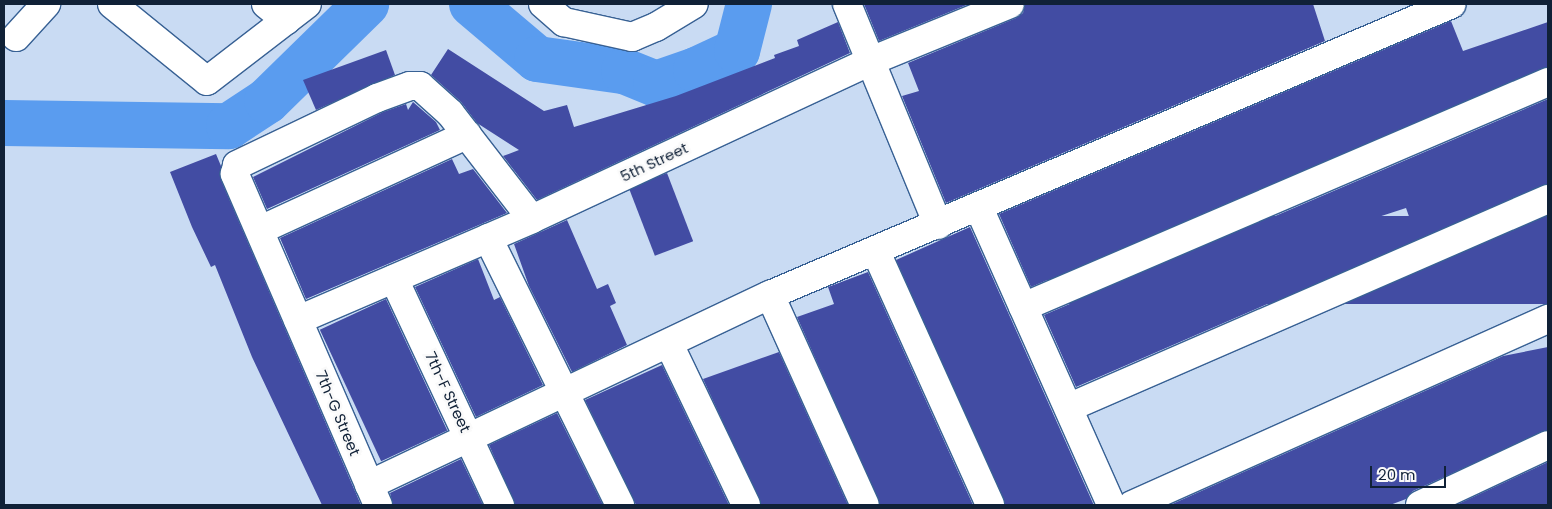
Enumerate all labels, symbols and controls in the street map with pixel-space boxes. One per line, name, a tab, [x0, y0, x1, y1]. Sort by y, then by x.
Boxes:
street label: 5th Street	[617, 139, 691, 185]
street label: 7th-F Street	[421, 349, 475, 435]
street label: 7th-G Street	[312, 368, 364, 458]
scale bar	[1372, 456, 1448, 488]
text: 20 m	[1378, 464, 1416, 485]

